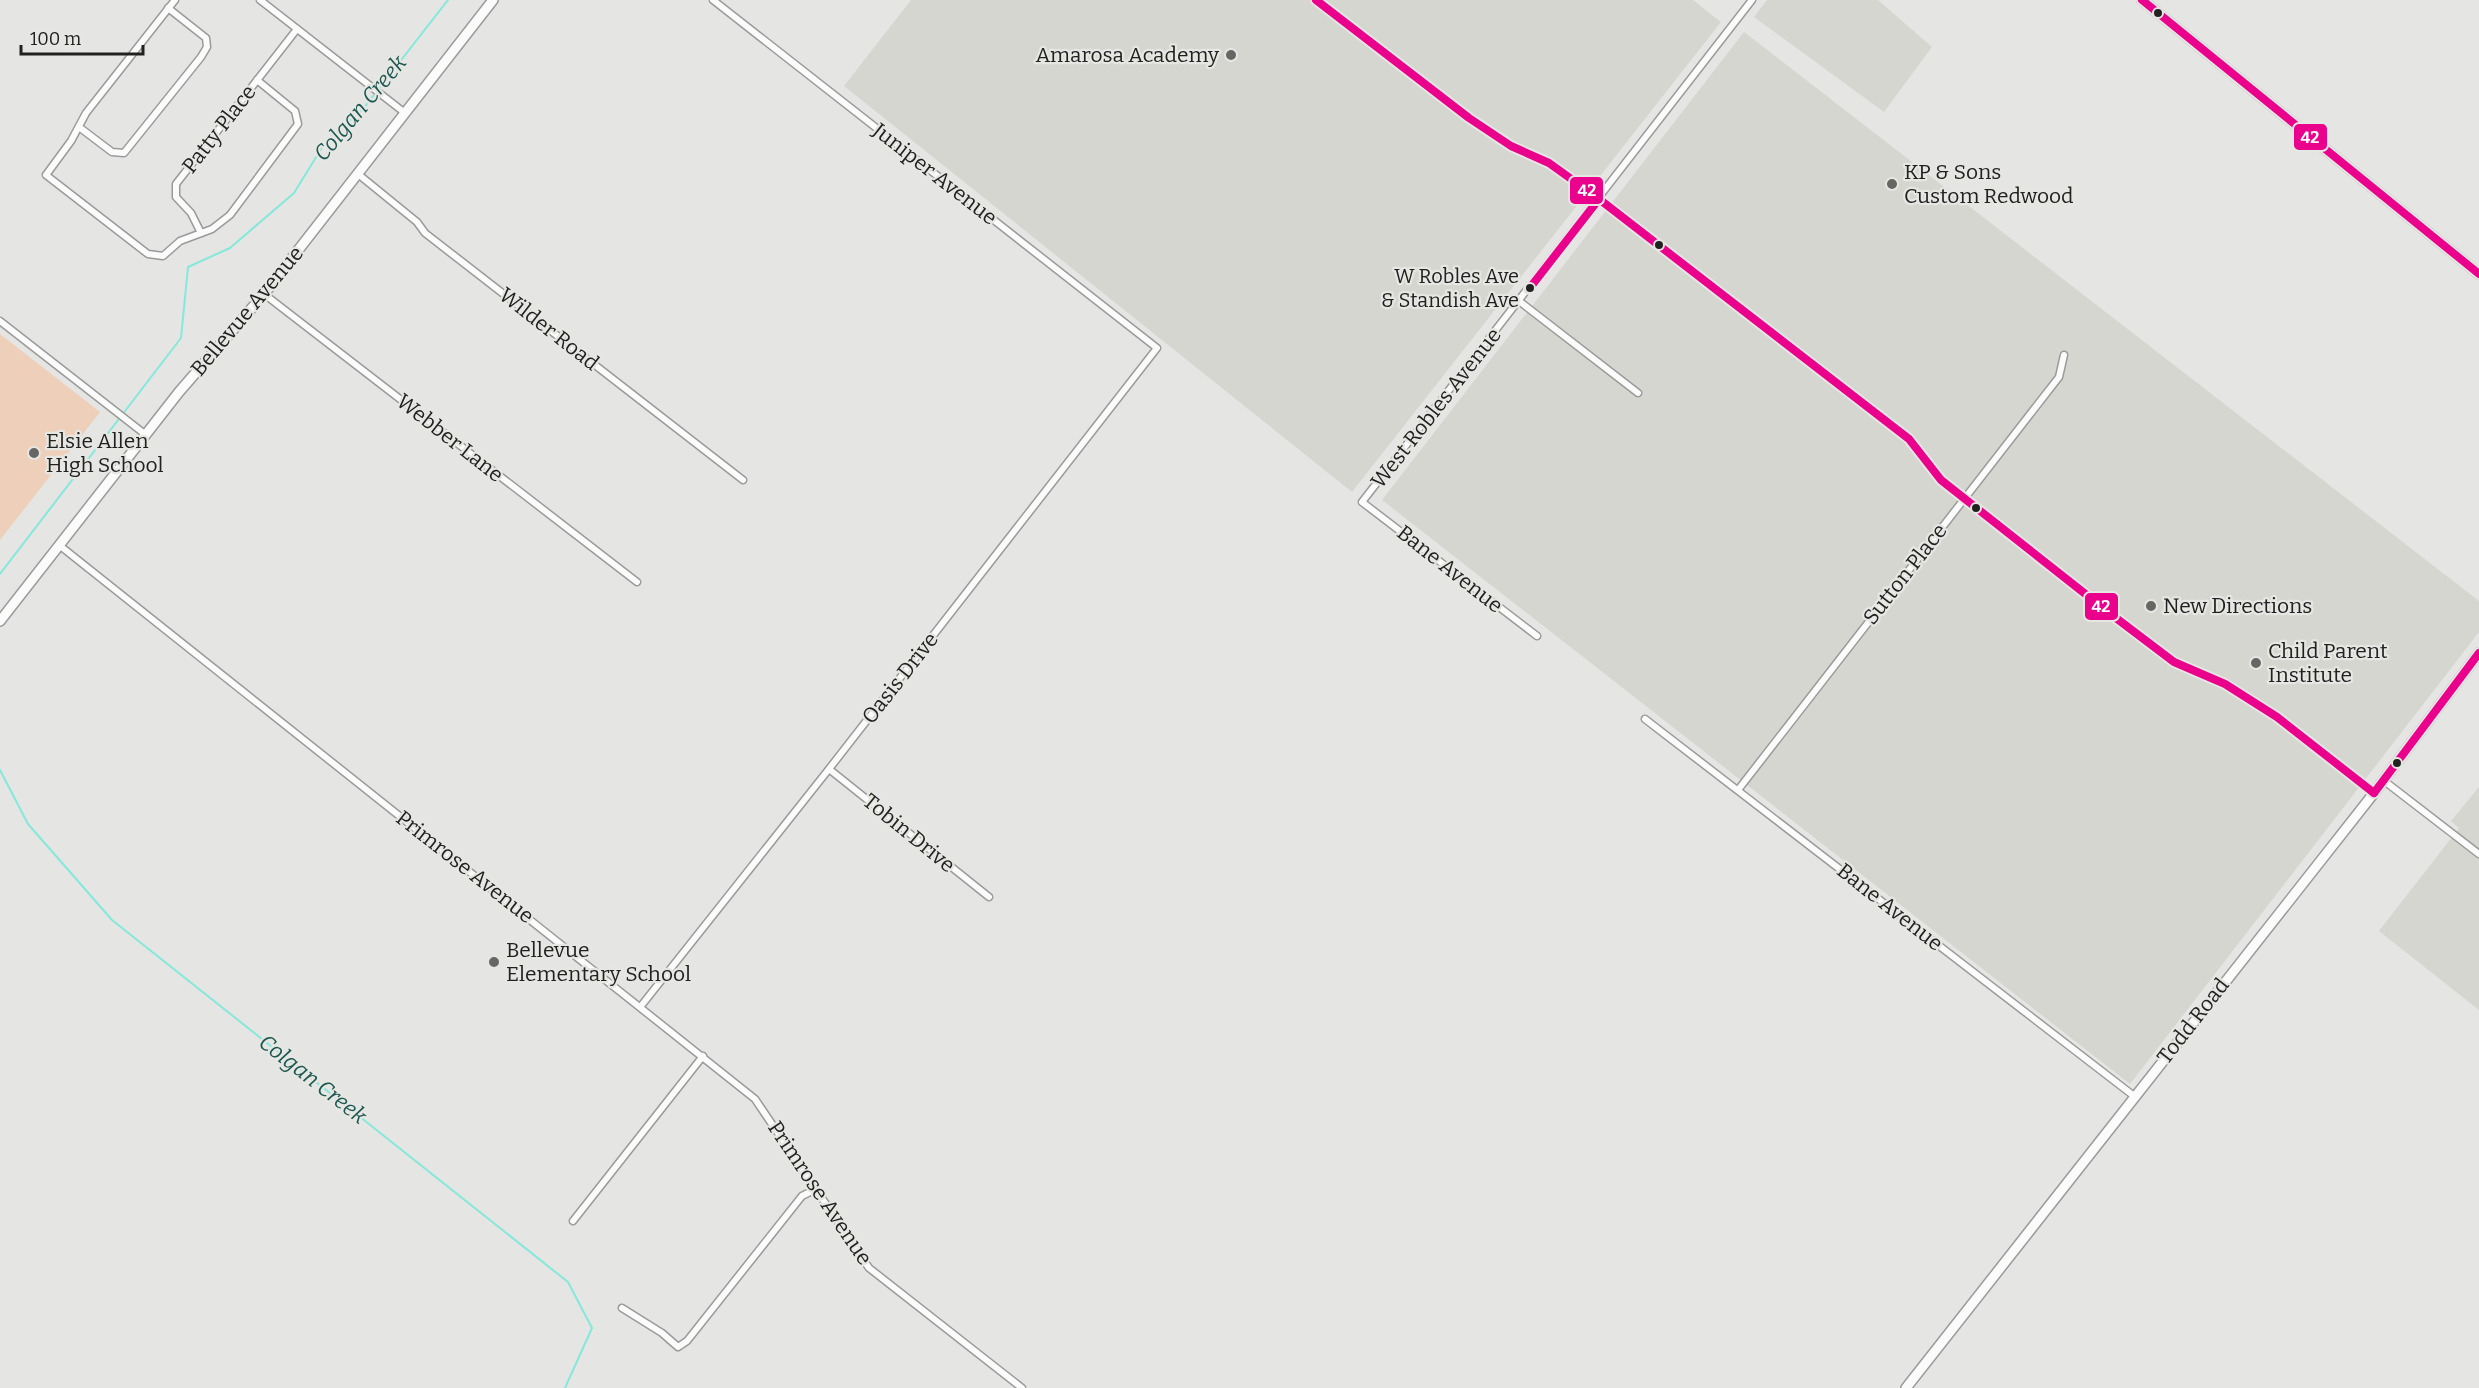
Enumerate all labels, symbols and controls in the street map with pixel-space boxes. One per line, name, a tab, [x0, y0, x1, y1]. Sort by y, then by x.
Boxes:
unlabelled marker	[2152, 7, 2164, 19]
scale bar	[21, 18, 142, 56]
text: 100 m	[30, 28, 81, 50]
place label: Amarosa Academy	[1036, 42, 1220, 68]
marker: Amarosa Academy	[1224, 48, 1238, 62]
water label: Colgan Creek	[308, 49, 413, 166]
street label: Patty Place	[176, 80, 262, 178]
street label: Juniper Avenue	[867, 117, 1002, 231]
line badge: 42	[2293, 123, 2328, 151]
text: 42	[2301, 128, 2319, 147]
place label: KP & Sons Custom Redwood	[1904, 159, 2074, 209]
line badge: 42	[1569, 176, 1604, 205]
marker: KP & Sons Custom Redwood	[1885, 177, 1899, 191]
text: 42	[1578, 181, 1596, 200]
unlabelled marker	[1653, 239, 1665, 251]
street label: Bellevue Avenue	[185, 241, 309, 381]
place label: W Robles Ave & Standish Ave	[1381, 264, 1519, 312]
street label: Wilder Road	[494, 282, 604, 376]
marker: W Robles Ave & Standish Ave	[1524, 282, 1536, 294]
street label: West Robles Avenue	[1365, 323, 1507, 493]
street label: Webber Lane	[391, 388, 509, 488]
place label: Elsie Allen High School	[46, 428, 164, 478]
marker: Elsie Allen High School	[27, 446, 41, 460]
unlabelled marker	[1970, 502, 1982, 514]
street label: Sutton Place	[1857, 518, 1953, 630]
street label: Bane Avenue	[1392, 520, 1508, 618]
line badge: 42	[2084, 592, 2119, 621]
place label: New Directions	[2163, 593, 2312, 619]
text: 42	[2092, 597, 2110, 616]
marker: New Directions	[2144, 599, 2158, 613]
street label: Oasis Drive	[856, 627, 944, 729]
place label: Child Parent Institute	[2268, 638, 2388, 688]
marker: Child Parent Institute	[2249, 656, 2263, 670]
unlabelled marker	[2391, 757, 2403, 769]
street label: Tobin Drive	[858, 788, 960, 878]
street label: Primrose Avenue	[391, 805, 539, 929]
street label: Bane Avenue	[1832, 858, 1948, 956]
place label: Bellevue Elementary School	[506, 937, 691, 987]
marker: Bellevue Elementary School	[487, 955, 501, 969]
street label: Todd Road	[2151, 973, 2235, 1069]
water label: Colgan Creek	[254, 1028, 373, 1130]
street label: Primrose Avenue	[762, 1116, 878, 1270]

